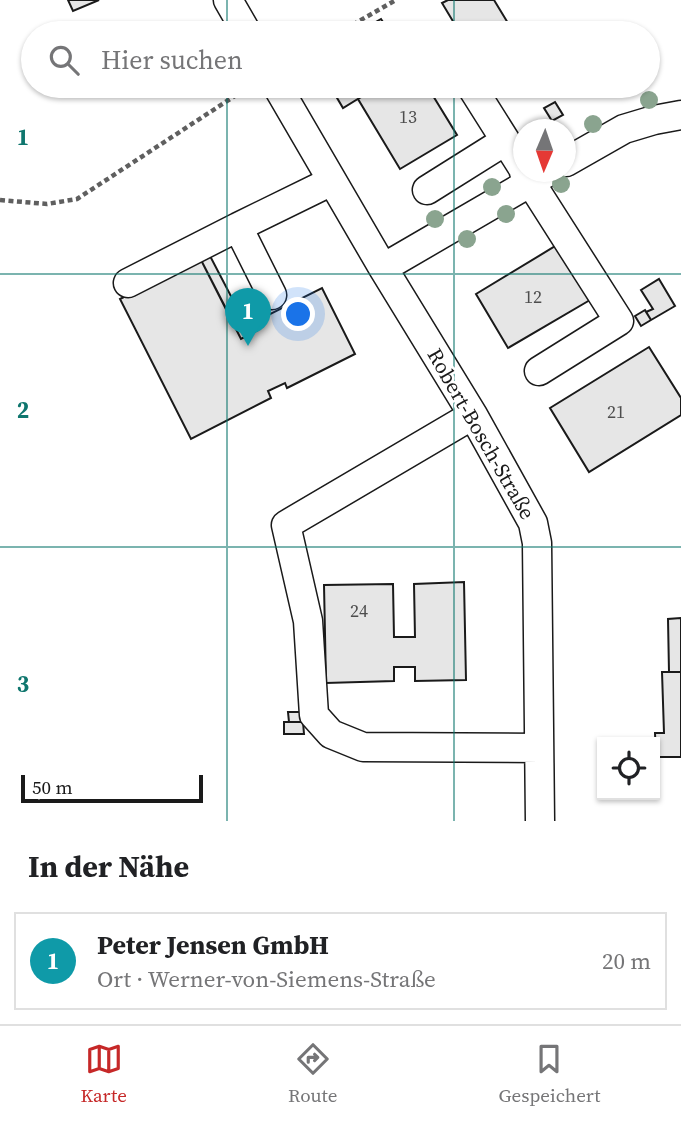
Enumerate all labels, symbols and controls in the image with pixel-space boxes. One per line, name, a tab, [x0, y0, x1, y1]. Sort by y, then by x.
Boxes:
search box	[21, 21, 660, 98]
icon: search	[45, 41, 83, 79]
text: Hier suchen	[101, 42, 243, 78]
house number: 13	[399, 104, 417, 129]
north arrow	[513, 119, 576, 182]
text: 1	[17, 121, 29, 153]
house number: 12	[524, 284, 542, 309]
pin: 1	[225, 288, 271, 346]
your location	[281, 297, 315, 331]
street label: Robert-Bosch-Straße	[421, 343, 542, 525]
text: 2	[17, 394, 29, 426]
house number: 21	[607, 399, 625, 424]
house number: 24	[350, 598, 368, 623]
text: 3	[17, 668, 29, 700]
map controls	[597, 737, 660, 800]
button: locate	[597, 737, 660, 800]
scale bar	[21, 772, 203, 804]
text: 50 m	[32, 774, 73, 800]
text: In der Nähe	[28, 846, 189, 887]
text: Peter Jensen GmbH	[97, 927, 329, 963]
text: 1	[47, 945, 59, 977]
text: 20 m	[602, 945, 651, 977]
text: Ort · Werner-von-Siemens-Straße	[97, 963, 436, 995]
tab: Karte	[81, 1040, 127, 1108]
tab: Route	[288, 1040, 337, 1108]
tab: Gespeichert	[499, 1040, 600, 1108]

